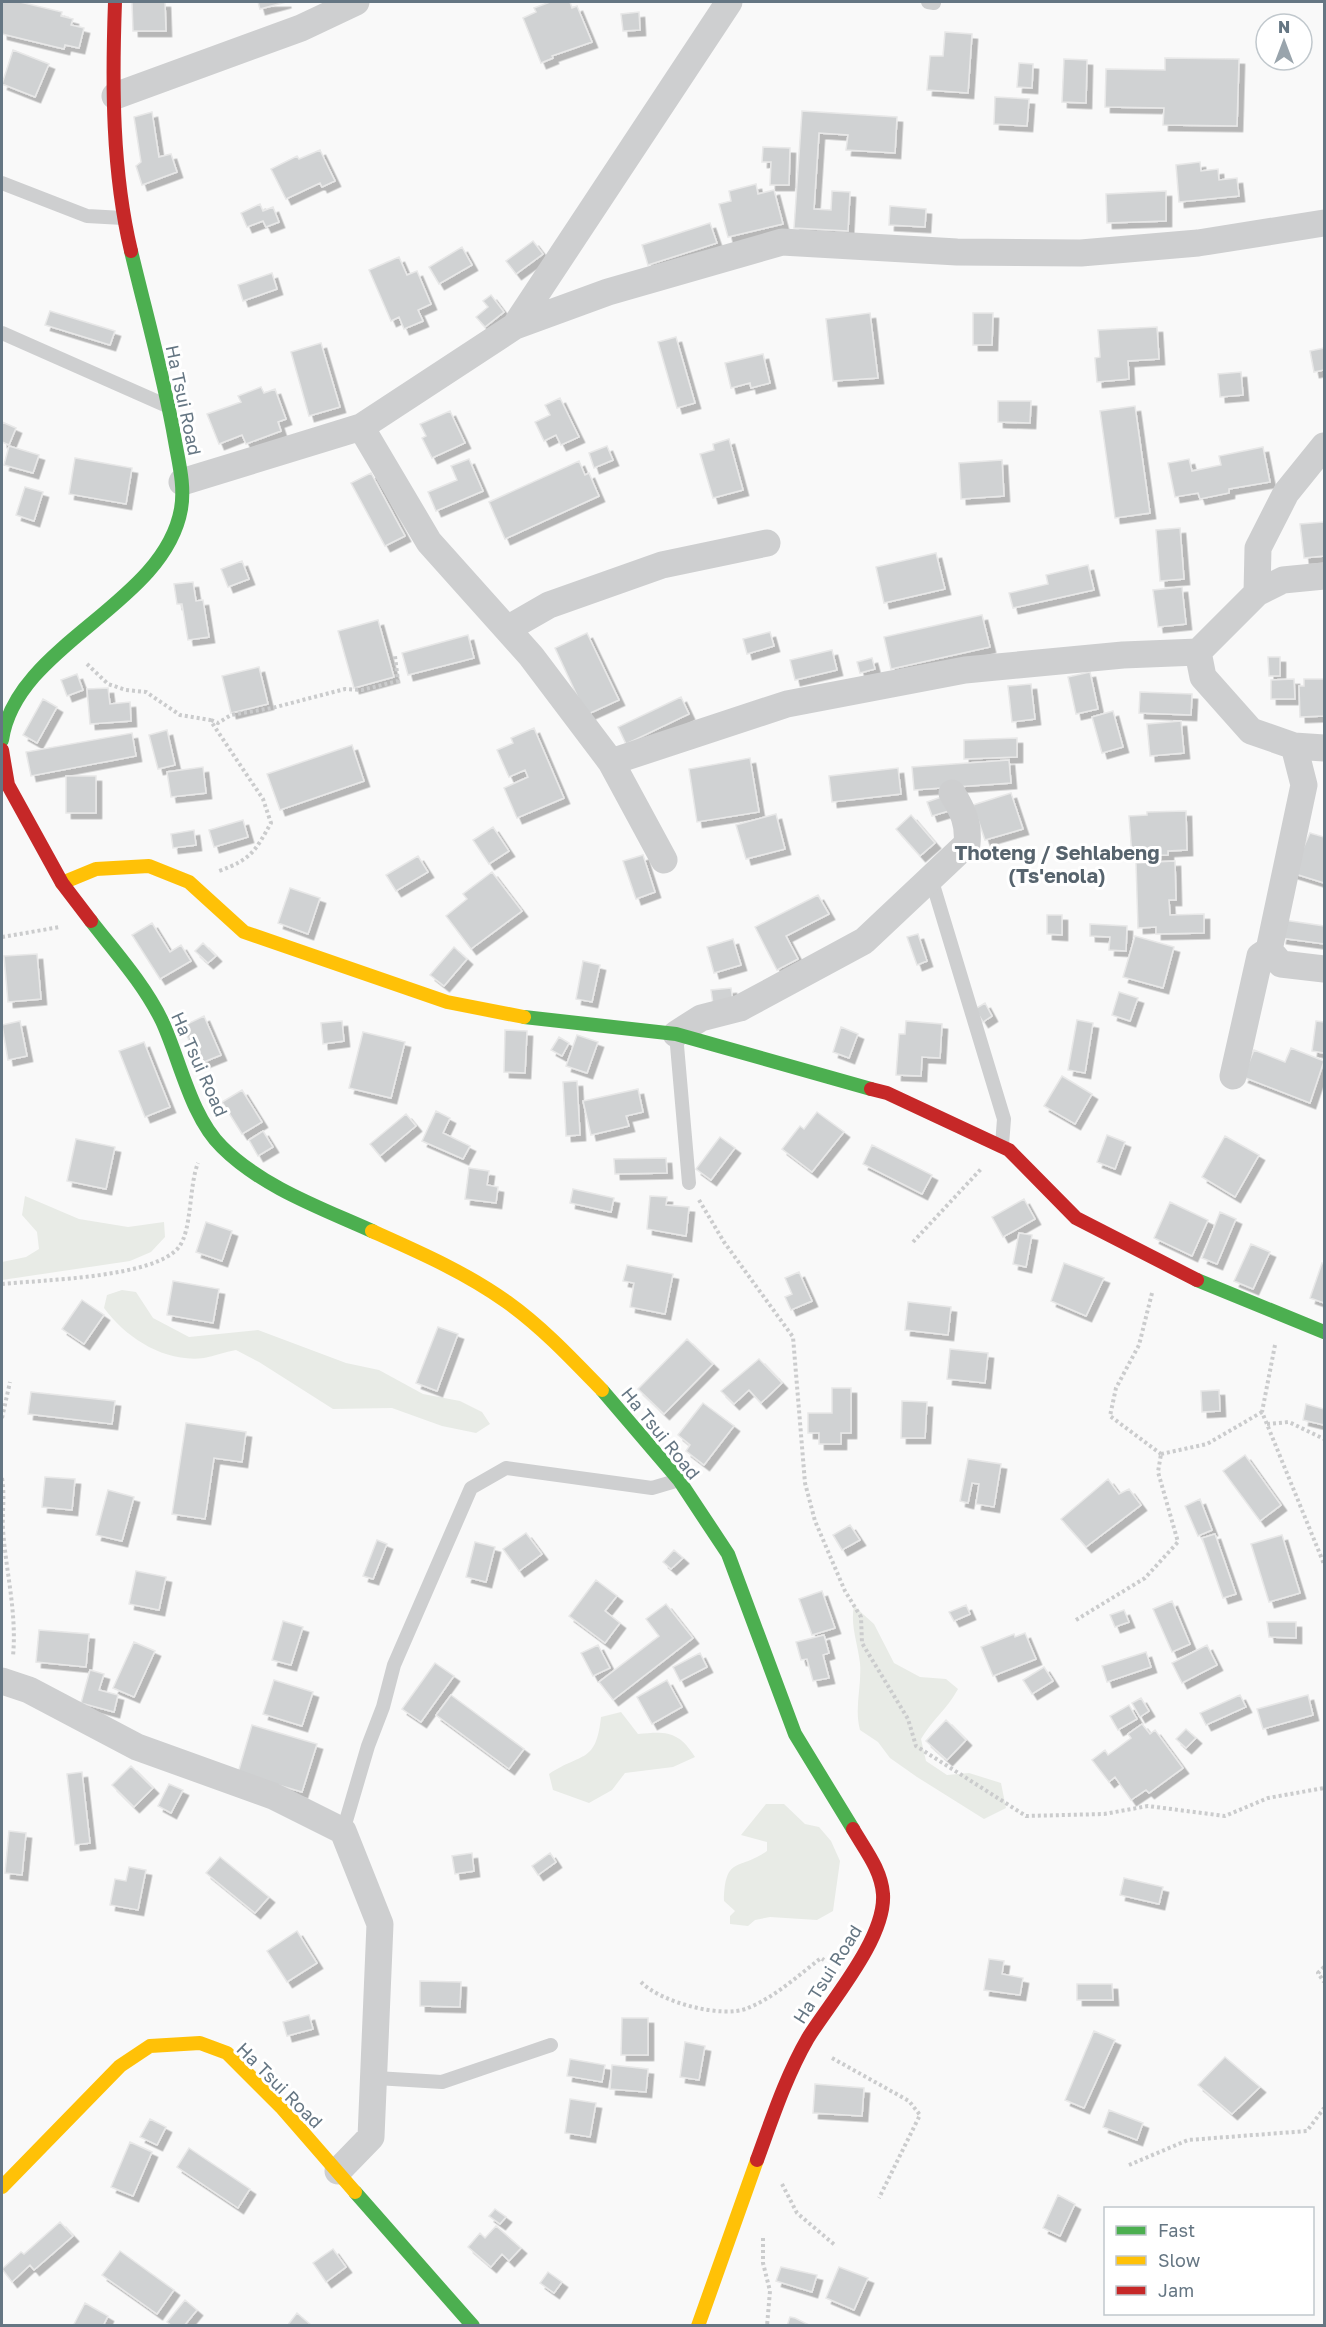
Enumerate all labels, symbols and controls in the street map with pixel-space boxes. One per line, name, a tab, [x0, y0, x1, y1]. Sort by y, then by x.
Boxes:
north arrow	[1254, 12, 1314, 72]
text: N	[1278, 17, 1290, 37]
street label: Ha Tsui Road	[162, 343, 206, 457]
district label: Thoteng / Sehlabeng (Ts'enola)	[955, 840, 1159, 887]
street label: Ha Tsui Road	[167, 1008, 233, 1120]
street label: Ha Tsui Road	[617, 1382, 705, 1484]
street label: Ha Tsui Road	[788, 1921, 866, 2027]
street label: Ha Tsui Road	[233, 2038, 327, 2132]
legend	[1104, 2207, 1314, 2315]
text: Fast	[1158, 2219, 1195, 2241]
text: Slow	[1158, 2249, 1201, 2271]
text: Jam	[1158, 2279, 1194, 2301]

